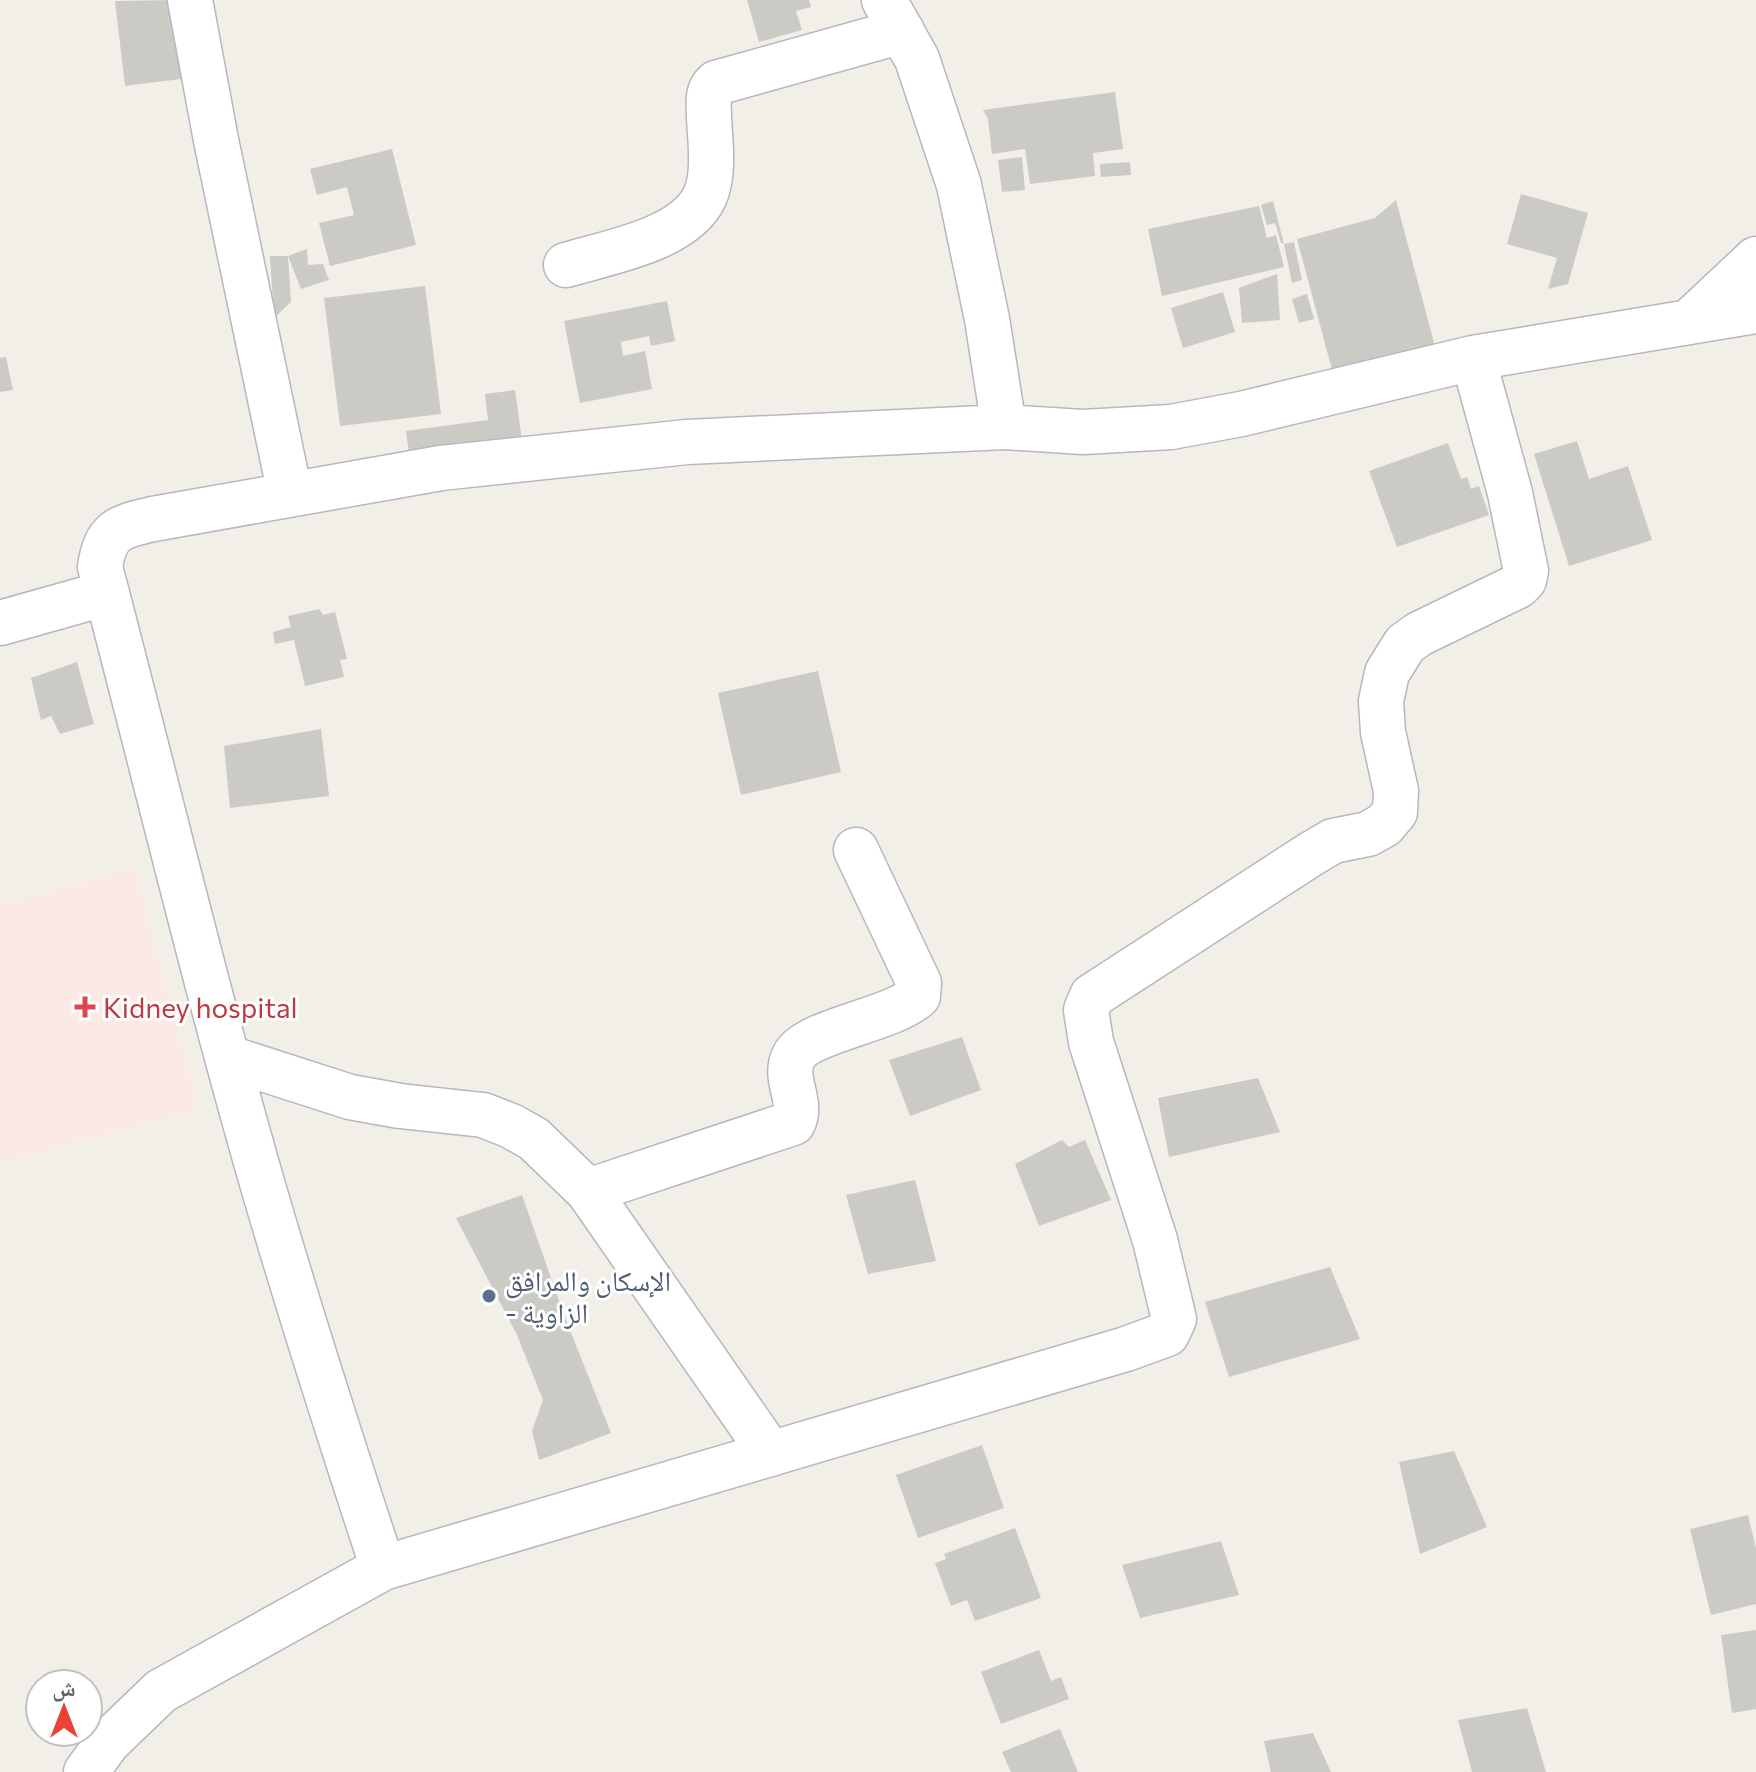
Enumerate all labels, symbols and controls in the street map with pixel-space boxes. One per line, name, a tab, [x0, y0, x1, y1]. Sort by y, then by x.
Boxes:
place label: Kidney hospital	[103, 990, 298, 1024]
marker: Kidney hospital	[74, 996, 96, 1018]
place label: الإسكان والمرافق - الزاوية	[505, 1263, 671, 1329]
marker: الإسكان والمرافق - الزاوية	[480, 1287, 498, 1305]
north arrow	[24, 1668, 104, 1748]
text: ش	[52, 1674, 76, 1702]

